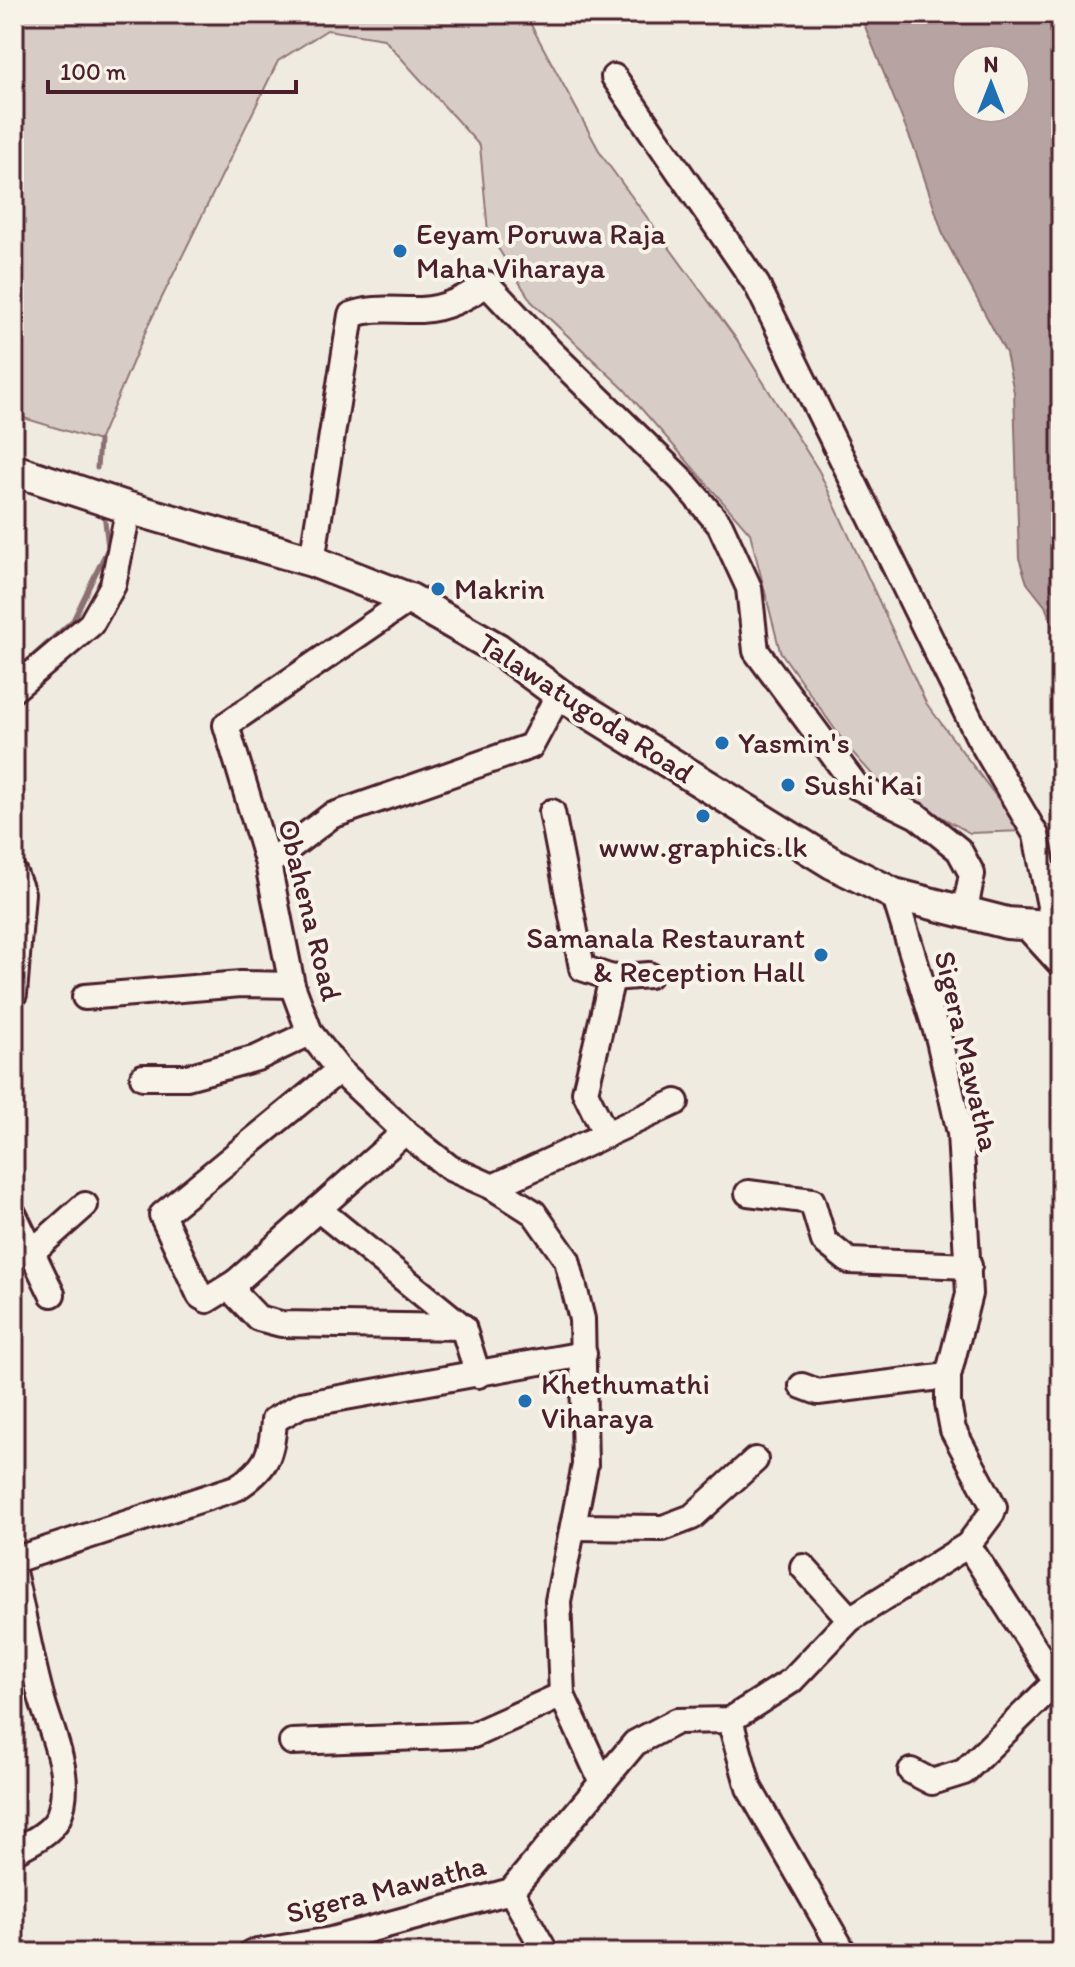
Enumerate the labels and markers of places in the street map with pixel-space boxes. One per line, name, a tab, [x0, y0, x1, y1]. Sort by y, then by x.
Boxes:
place label: Eeyam Poruwa Raja Maha Viharaya	[416, 215, 666, 286]
marker: Eeyam Poruwa Raja Maha Viharaya	[391, 242, 409, 260]
place label: Makrin	[454, 570, 545, 607]
marker: Makrin	[429, 580, 447, 598]
place label: Yasmin's	[738, 724, 850, 761]
marker: Yasmin's	[713, 734, 731, 752]
place label: Sushi Kai	[804, 766, 923, 803]
marker: Sushi Kai	[779, 776, 797, 794]
marker: www.graphics.lk	[694, 807, 712, 825]
place label: www.graphics.lk	[598, 828, 808, 865]
place label: Samanala Restaurant & Reception Hall	[526, 919, 806, 990]
marker: Samanala Restaurant & Reception Hall	[812, 946, 830, 964]
place label: Khethumathi Viharaya	[541, 1365, 710, 1436]
marker: Khethumathi Viharaya	[516, 1392, 534, 1410]

